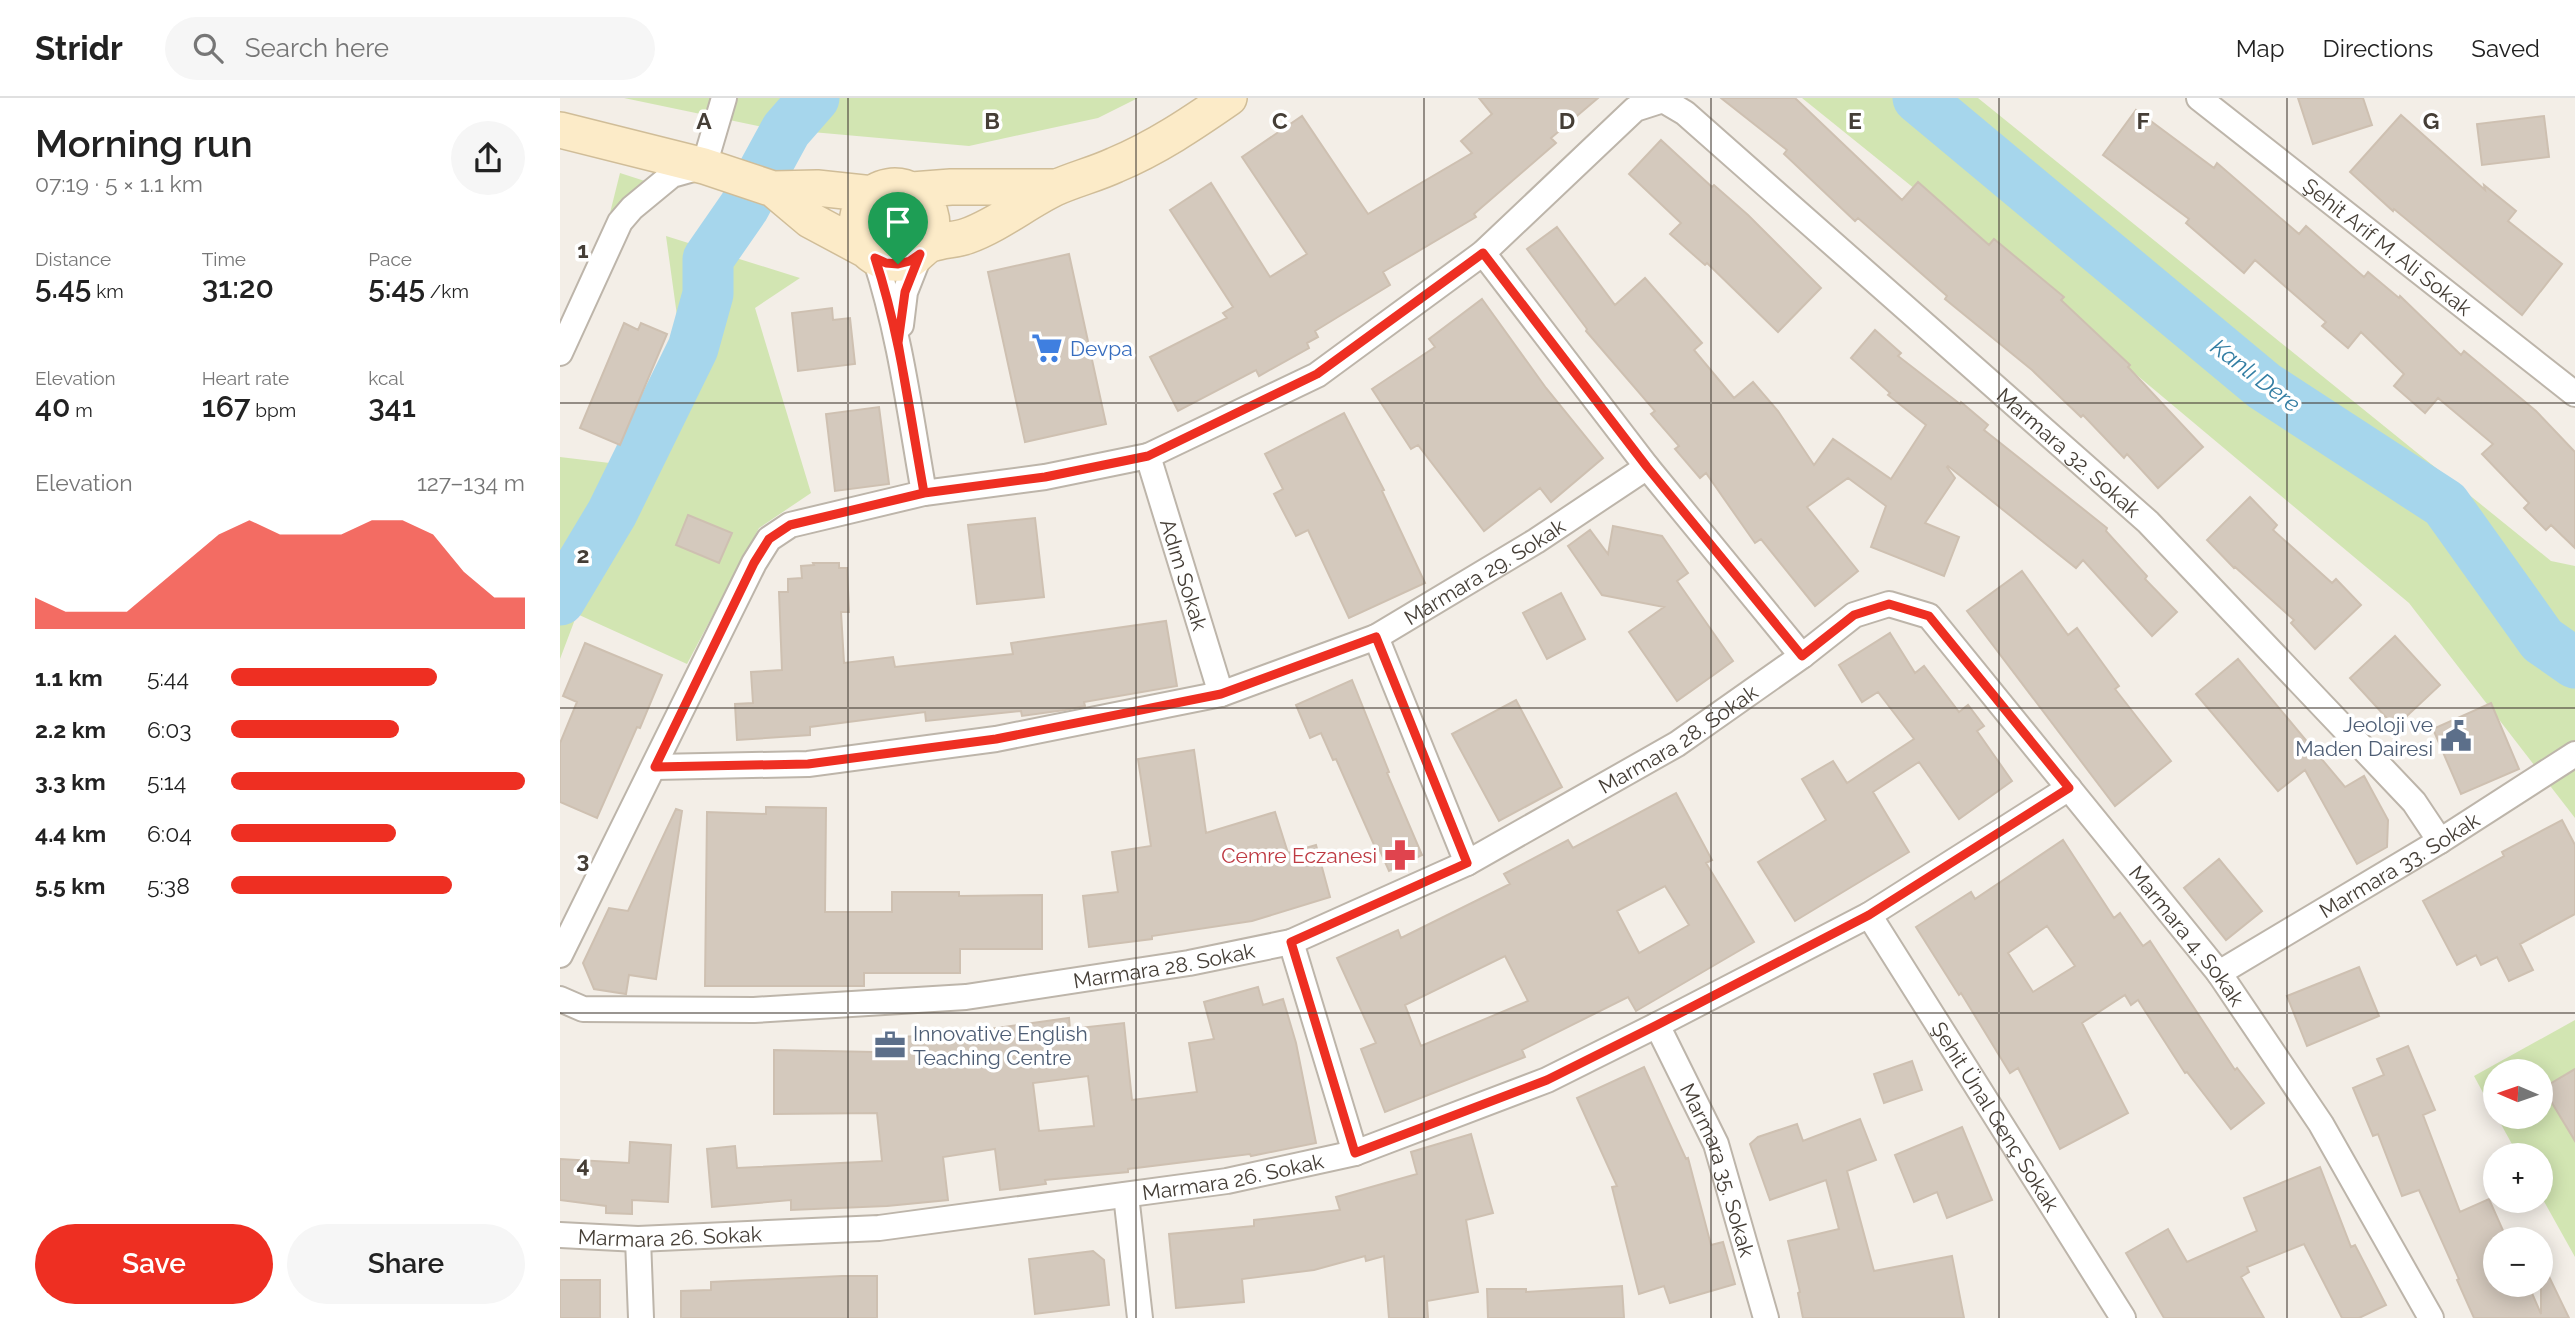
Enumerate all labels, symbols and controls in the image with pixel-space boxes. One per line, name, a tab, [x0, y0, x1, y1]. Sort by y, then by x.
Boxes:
search box	[165, 17, 655, 80]
text: Stridr	[35, 29, 123, 68]
icon: search	[189, 29, 227, 67]
text: Search here	[245, 33, 389, 63]
text: Map	[2236, 34, 2285, 63]
text: Directions	[2323, 34, 2433, 63]
text: Saved	[2471, 34, 2540, 63]
text: A	[696, 107, 712, 134]
text: B	[984, 107, 1000, 134]
text: C	[1272, 107, 1288, 134]
text: D	[1559, 107, 1575, 134]
text: E	[1848, 107, 1862, 134]
text: F	[2136, 107, 2150, 134]
text: G	[2423, 107, 2439, 134]
text: Morning run	[35, 121, 253, 166]
button: share	[451, 121, 525, 195]
text: 07:19 · 5 × 1.1 km	[35, 170, 203, 197]
street label: Şehit Arif M. Ali Sokak	[2298, 172, 2477, 320]
pin	[868, 192, 928, 264]
icon: arrive	[879, 203, 917, 241]
text: 1	[577, 236, 589, 263]
text: Distance	[35, 248, 111, 270]
text: Time	[202, 248, 246, 270]
text: Pace	[368, 248, 412, 270]
text: 5.45	[35, 270, 91, 305]
text: 31:20	[202, 270, 274, 305]
text: 5:45	[368, 270, 425, 305]
text: km	[91, 280, 124, 302]
text: /km	[425, 280, 469, 302]
supermarket icon: Devpa	[1030, 331, 1064, 365]
water label: Kanlı Dere	[2206, 333, 2306, 417]
place label: Devpa	[1070, 336, 1133, 361]
text: Elevation	[35, 367, 116, 389]
text: Heart rate	[202, 367, 289, 389]
text: kcal	[368, 367, 404, 389]
street label: Marmara 32. Sokak	[1992, 382, 2146, 522]
text: 40	[35, 389, 70, 424]
text: 167	[202, 389, 250, 424]
text: 341	[368, 389, 416, 424]
text: m	[70, 399, 93, 421]
text: bpm	[250, 399, 296, 421]
text: Elevation	[35, 469, 133, 496]
text: 127–134 m	[417, 469, 525, 496]
street label: Marmara 29. Sokak	[1400, 513, 1569, 630]
street label: Adım Sokak	[1156, 516, 1213, 633]
text: 2	[577, 541, 589, 568]
text: 1.1 km	[35, 664, 103, 691]
text: 5:44	[147, 664, 189, 691]
street label: Marmara 28. Sokak	[1594, 679, 1762, 798]
place label: Jeoloji ve Maden Dairesi	[2295, 712, 2433, 761]
text: 2.2 km	[35, 716, 106, 743]
text: 6:03	[147, 716, 192, 743]
public building icon: Jeoloji ve Maden Dairesi	[2439, 719, 2473, 753]
text: 3.3 km	[35, 768, 106, 795]
text: 5:14	[147, 768, 186, 795]
street label: Marmara 33. Sokak	[2314, 807, 2484, 923]
text: 4.4 km	[35, 820, 106, 847]
text: 6:04	[147, 820, 192, 847]
pharmacy icon: Cemre Eczanesi	[1383, 838, 1417, 872]
place label: Cemre Eczanesi	[1221, 843, 1377, 868]
text: 3	[577, 846, 589, 873]
street label: Marmara 4. Sokak	[2124, 860, 2250, 1011]
text: 5.5 km	[35, 872, 105, 899]
text: 5:38	[147, 872, 190, 899]
street label: Marmara 28. Sokak	[1072, 937, 1257, 993]
street label: Şehit Ünal Genç Sokak	[1927, 1017, 2065, 1216]
place label: Innovative English Teaching Centre	[913, 1021, 1088, 1070]
office icon: Innovative English Teaching Centre	[873, 1028, 907, 1062]
north arrow	[2483, 1059, 2553, 1129]
map controls	[2483, 1059, 2553, 1297]
street label: Marmara 35. Sokak	[1675, 1079, 1760, 1260]
button: +	[2483, 1143, 2553, 1213]
street label: Marmara 26. Sokak	[1141, 1148, 1326, 1205]
text: 4	[576, 1151, 590, 1178]
street label: Marmara 26. Sokak	[577, 1221, 762, 1252]
button: Save	[35, 1224, 273, 1304]
button: Share	[287, 1224, 525, 1304]
button: −	[2483, 1227, 2553, 1297]

